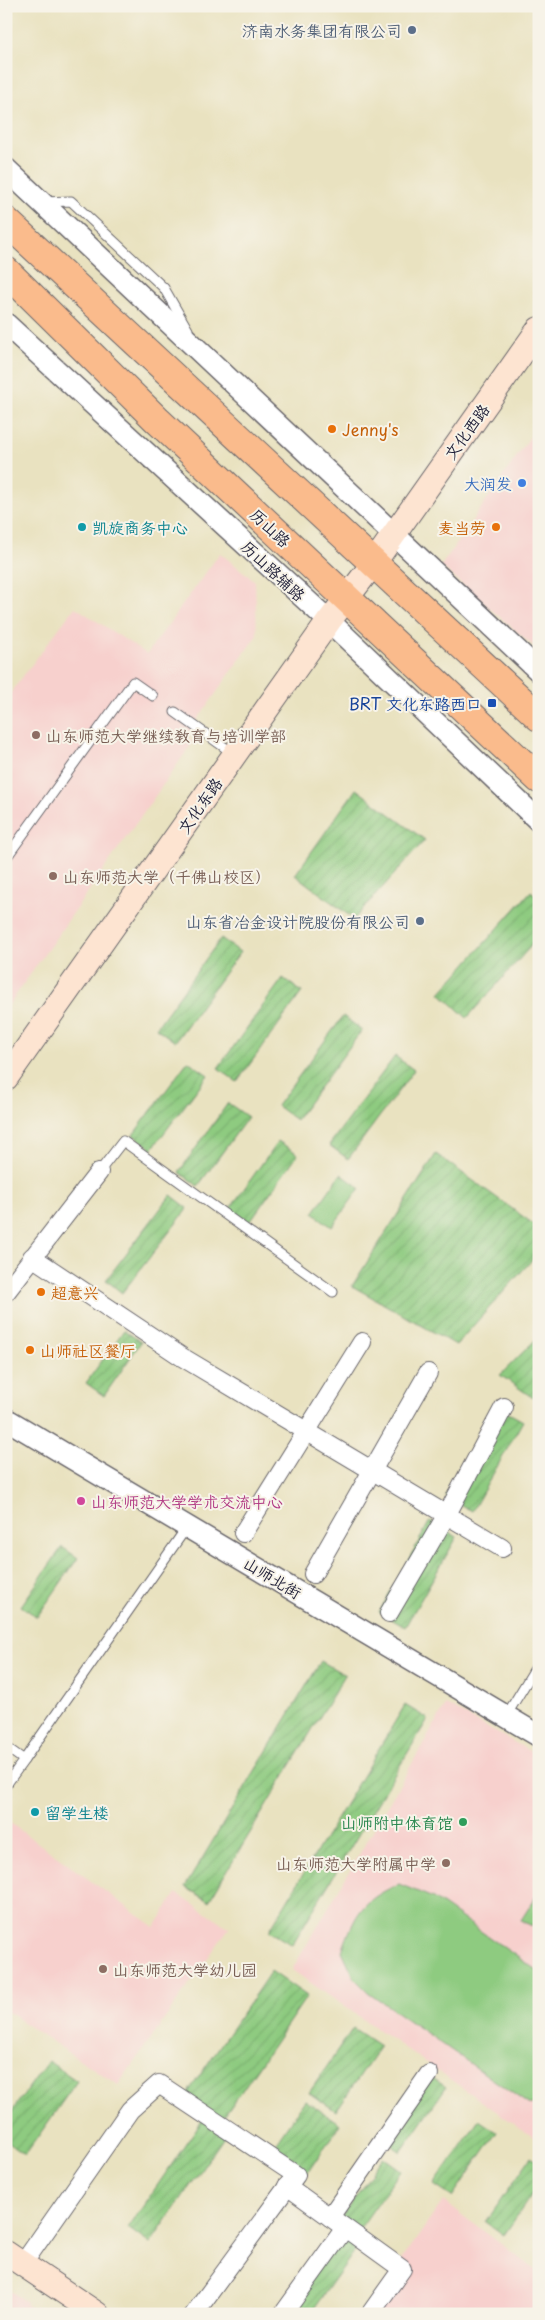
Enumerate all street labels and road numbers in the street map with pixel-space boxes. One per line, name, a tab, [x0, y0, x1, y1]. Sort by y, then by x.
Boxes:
street label: 文化西路	[437, 398, 495, 464]
street label: 历山路	[245, 502, 297, 552]
street label: 历山路辅路	[237, 534, 311, 606]
street label: 文化东路	[171, 772, 227, 838]
street label: 山师北街	[239, 1550, 307, 1604]

